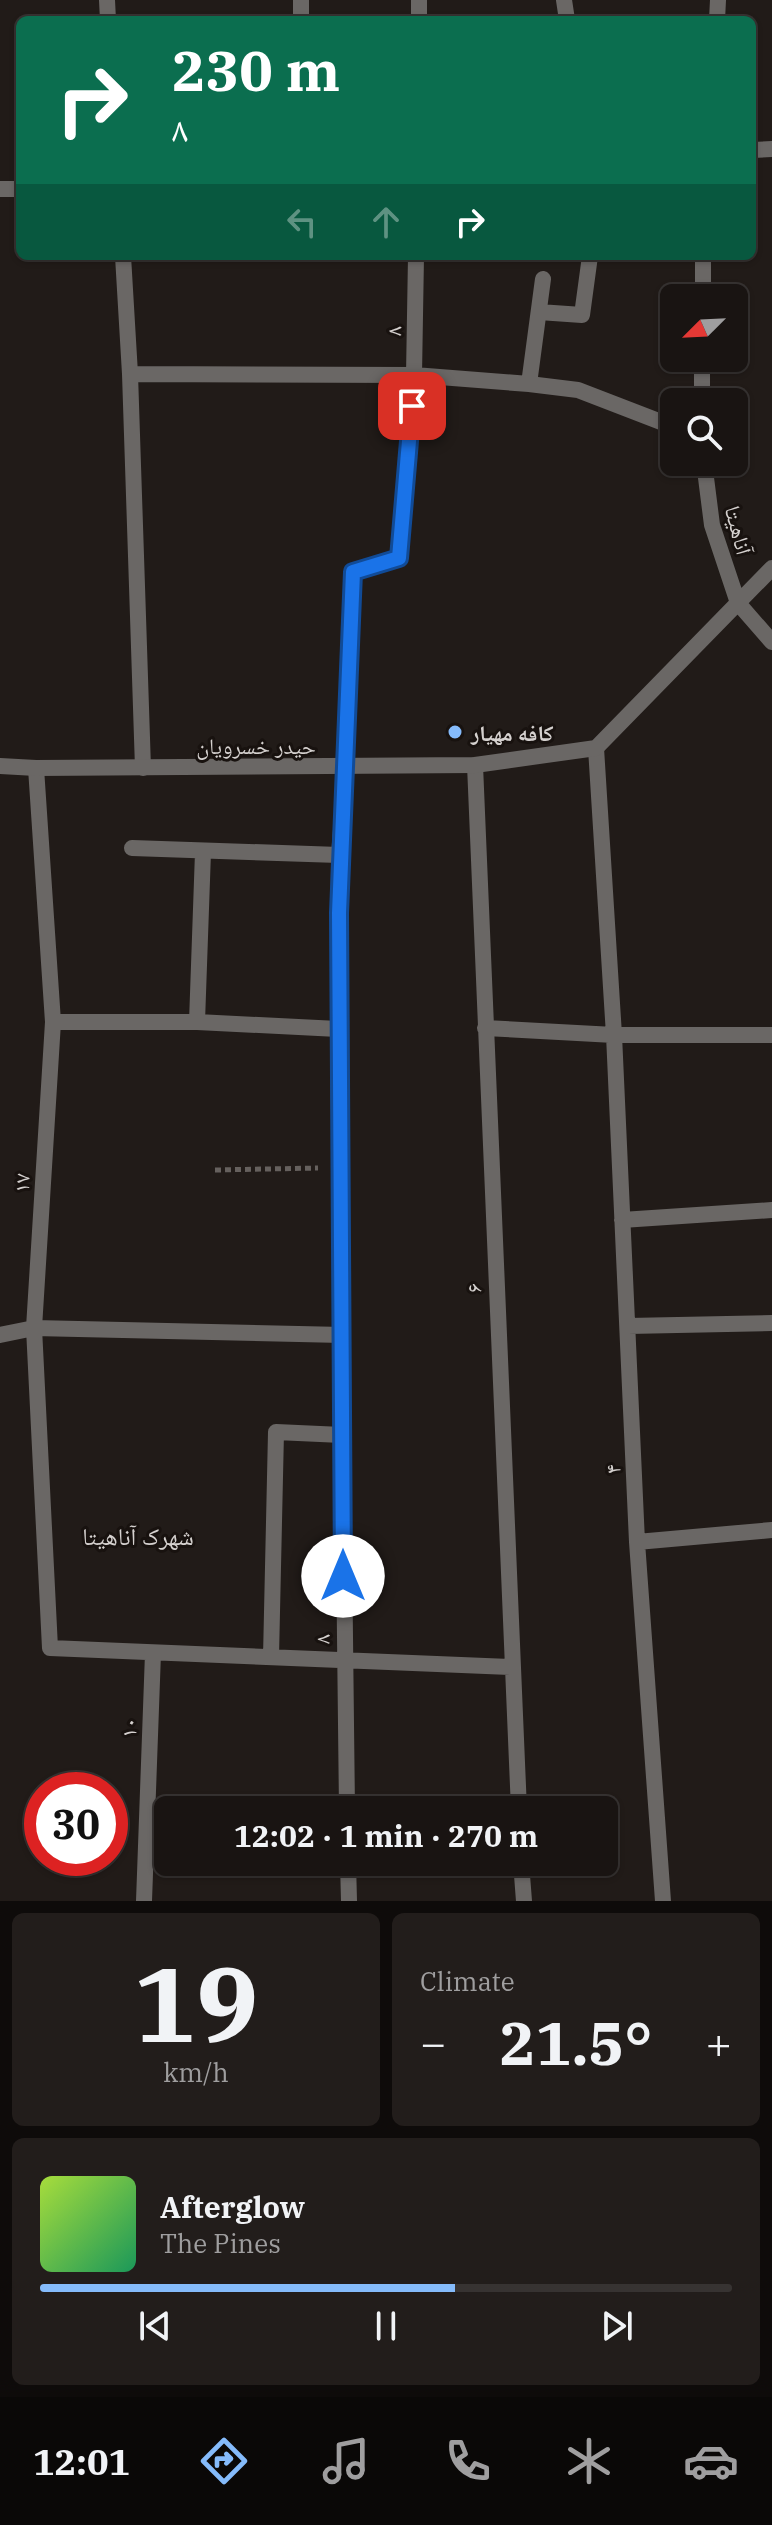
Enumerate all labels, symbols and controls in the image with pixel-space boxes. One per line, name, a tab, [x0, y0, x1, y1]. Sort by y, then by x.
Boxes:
text: 230 m	[172, 34, 340, 106]
icon: right	[40, 48, 144, 152]
text: ۸	[172, 105, 188, 152]
icon: left	[280, 200, 324, 244]
icon: ahead	[364, 200, 408, 244]
icon: right	[448, 200, 492, 244]
north arrow	[660, 284, 748, 372]
map controls	[660, 284, 748, 476]
street label: ۸	[378, 326, 408, 336]
pin	[378, 372, 446, 440]
icon: arrive	[390, 384, 434, 428]
button: search	[660, 388, 748, 476]
street label: آناهیتا	[719, 502, 760, 558]
place label: کافه مهیار	[470, 718, 554, 747]
marker: کافه مهیار	[446, 723, 464, 741]
street label: حیدر خسرویان	[196, 731, 316, 760]
street label: ۱۷	[6, 1172, 36, 1194]
street label: ۶	[458, 1282, 488, 1293]
street label: ۴	[597, 1463, 627, 1474]
district label: شهرک آناهیتا	[82, 1520, 194, 1552]
position arrow	[301, 1534, 385, 1618]
street label: ۸	[307, 1634, 336, 1644]
street label: ۱۰	[113, 1718, 143, 1738]
speed limit sign: 30	[24, 1772, 128, 1876]
text: 12:02 · 1 min · 270 m	[234, 1816, 538, 1855]
text: 19	[134, 1935, 258, 2071]
text: Climate	[420, 1964, 515, 1998]
text: 21.5°	[499, 2003, 653, 2082]
text: −	[420, 2014, 446, 2071]
text: +	[706, 2014, 732, 2071]
text: km/h	[163, 2055, 229, 2089]
text: Afterglow	[160, 2187, 305, 2226]
text: The Pines	[160, 2226, 281, 2260]
icon: previous	[133, 2304, 177, 2348]
icon: pause	[364, 2304, 408, 2348]
icon: next	[595, 2304, 639, 2348]
icon: directions	[196, 2433, 252, 2489]
icon: music	[318, 2433, 374, 2489]
icon: phone	[440, 2433, 496, 2489]
icon: climate	[561, 2433, 617, 2489]
icon: car	[683, 2433, 739, 2489]
text: 12:01	[33, 2438, 130, 2485]

